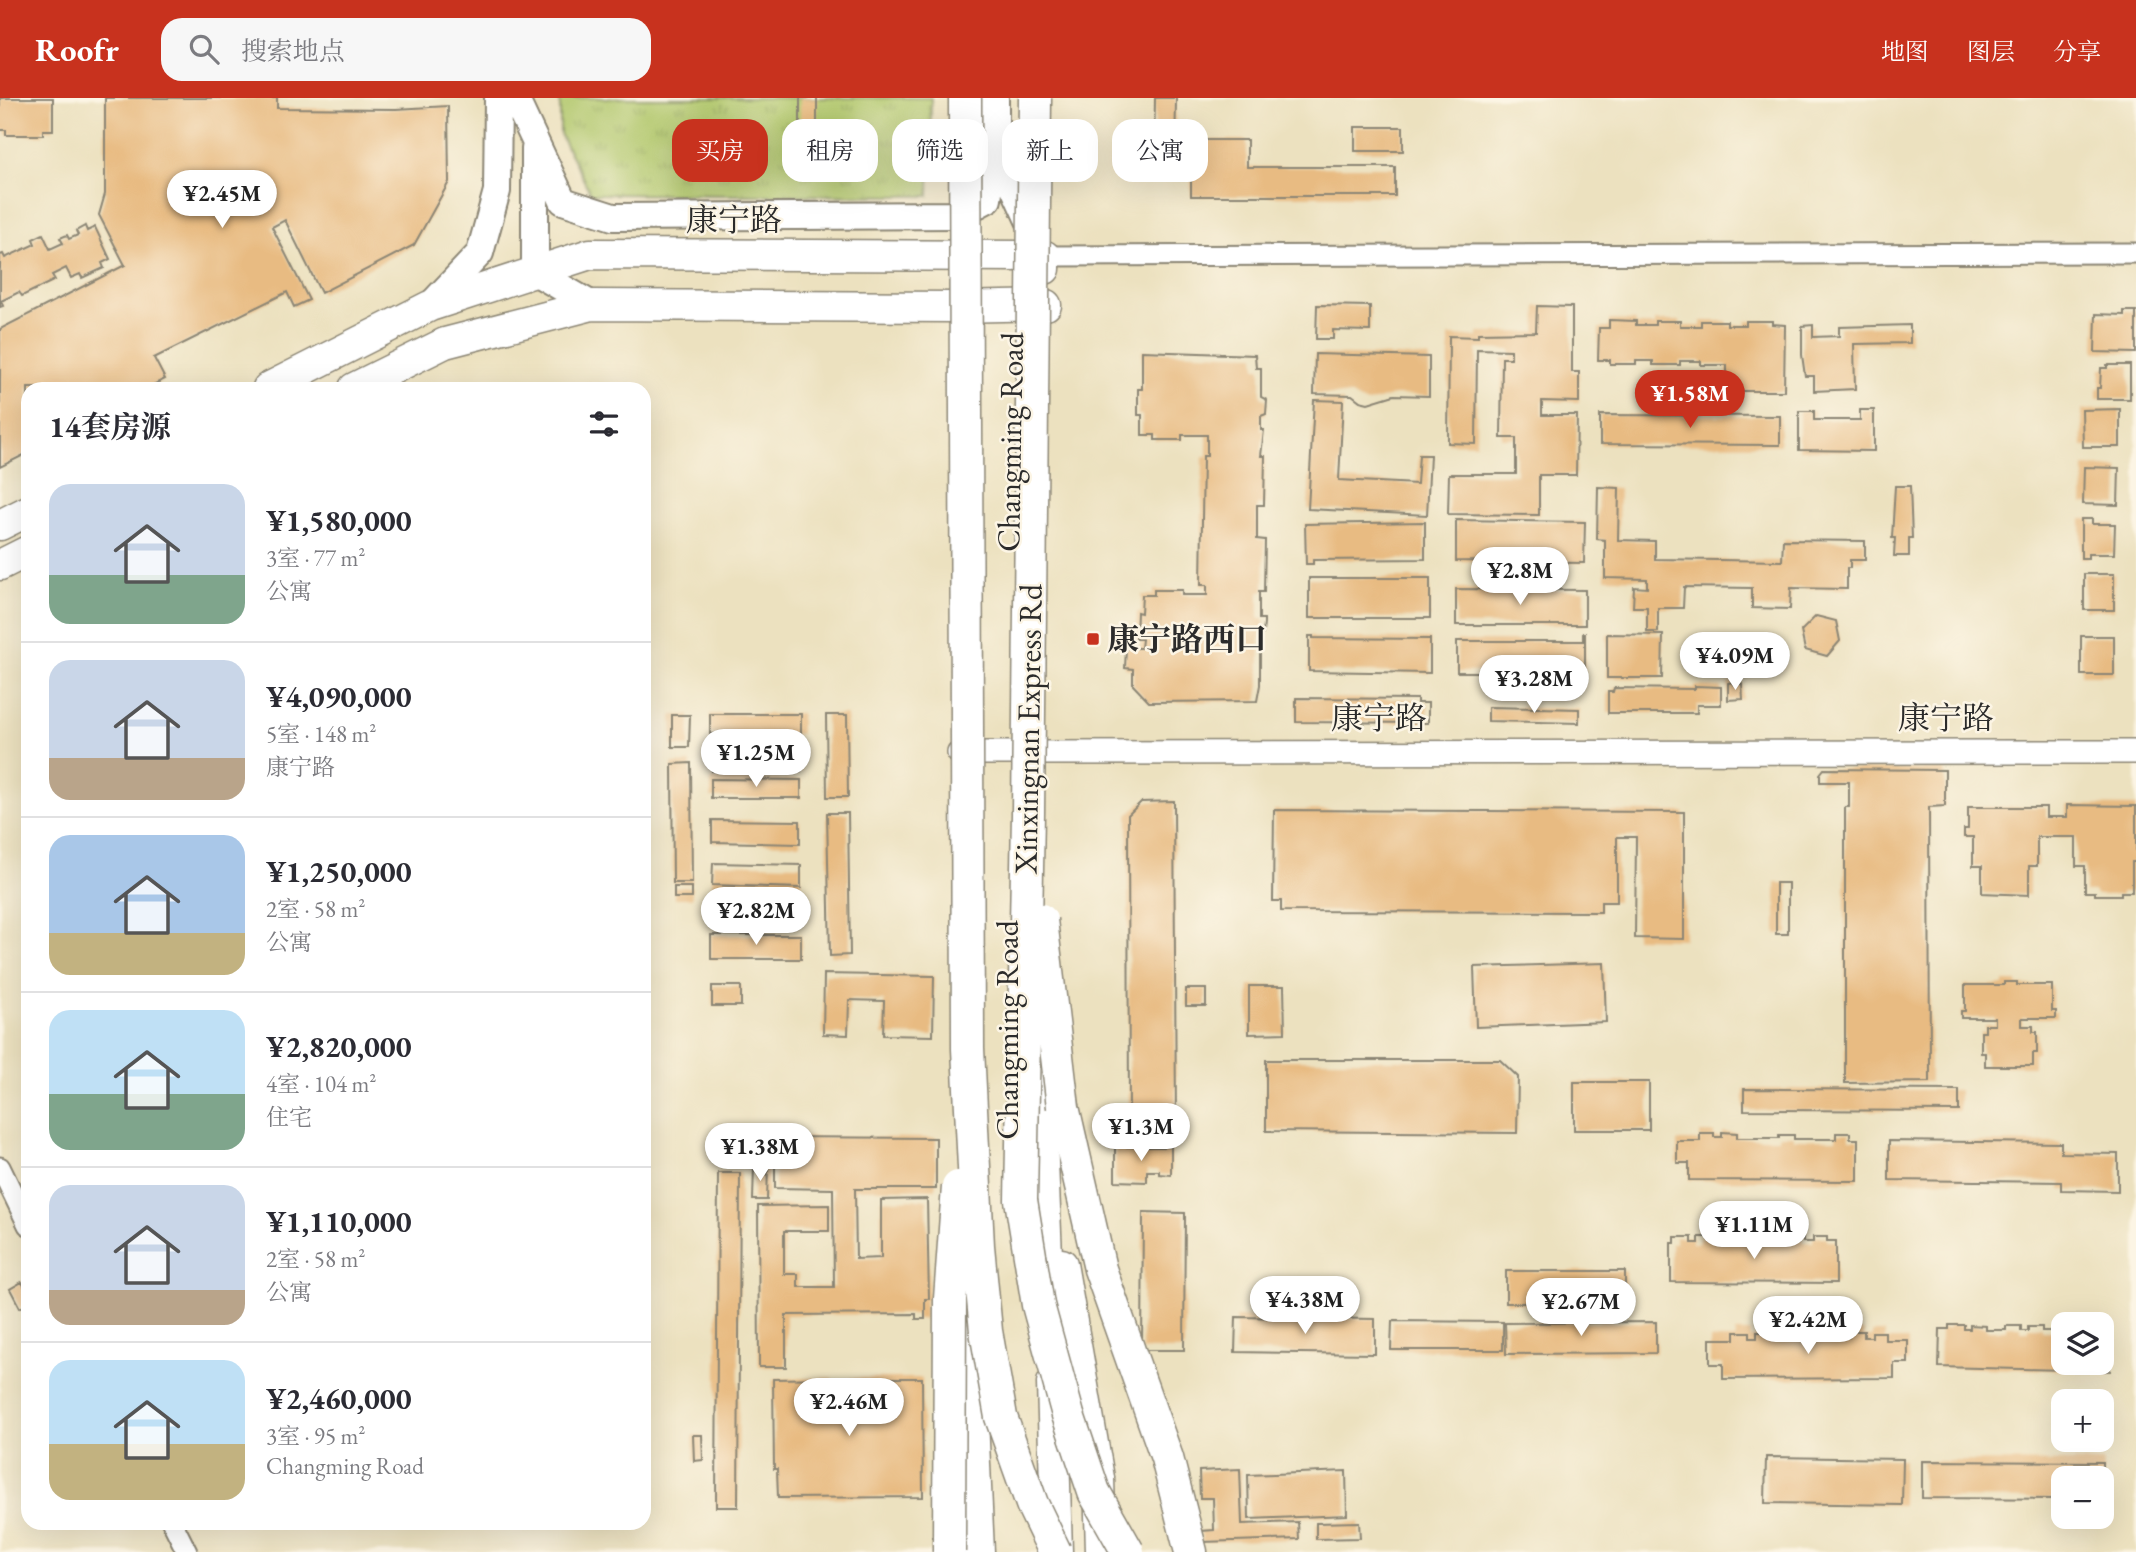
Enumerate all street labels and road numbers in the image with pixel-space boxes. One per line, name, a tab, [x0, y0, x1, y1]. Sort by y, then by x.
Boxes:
street label: 康宁路	[686, 199, 782, 241]
street label: Changming Road	[987, 331, 1033, 552]
street label: Xinxingnan Express Rd	[1004, 583, 1052, 876]
street label: 康宁路	[1331, 697, 1427, 739]
street label: 康宁路	[1898, 697, 1994, 739]
street label: Changming Road	[986, 919, 1028, 1140]

